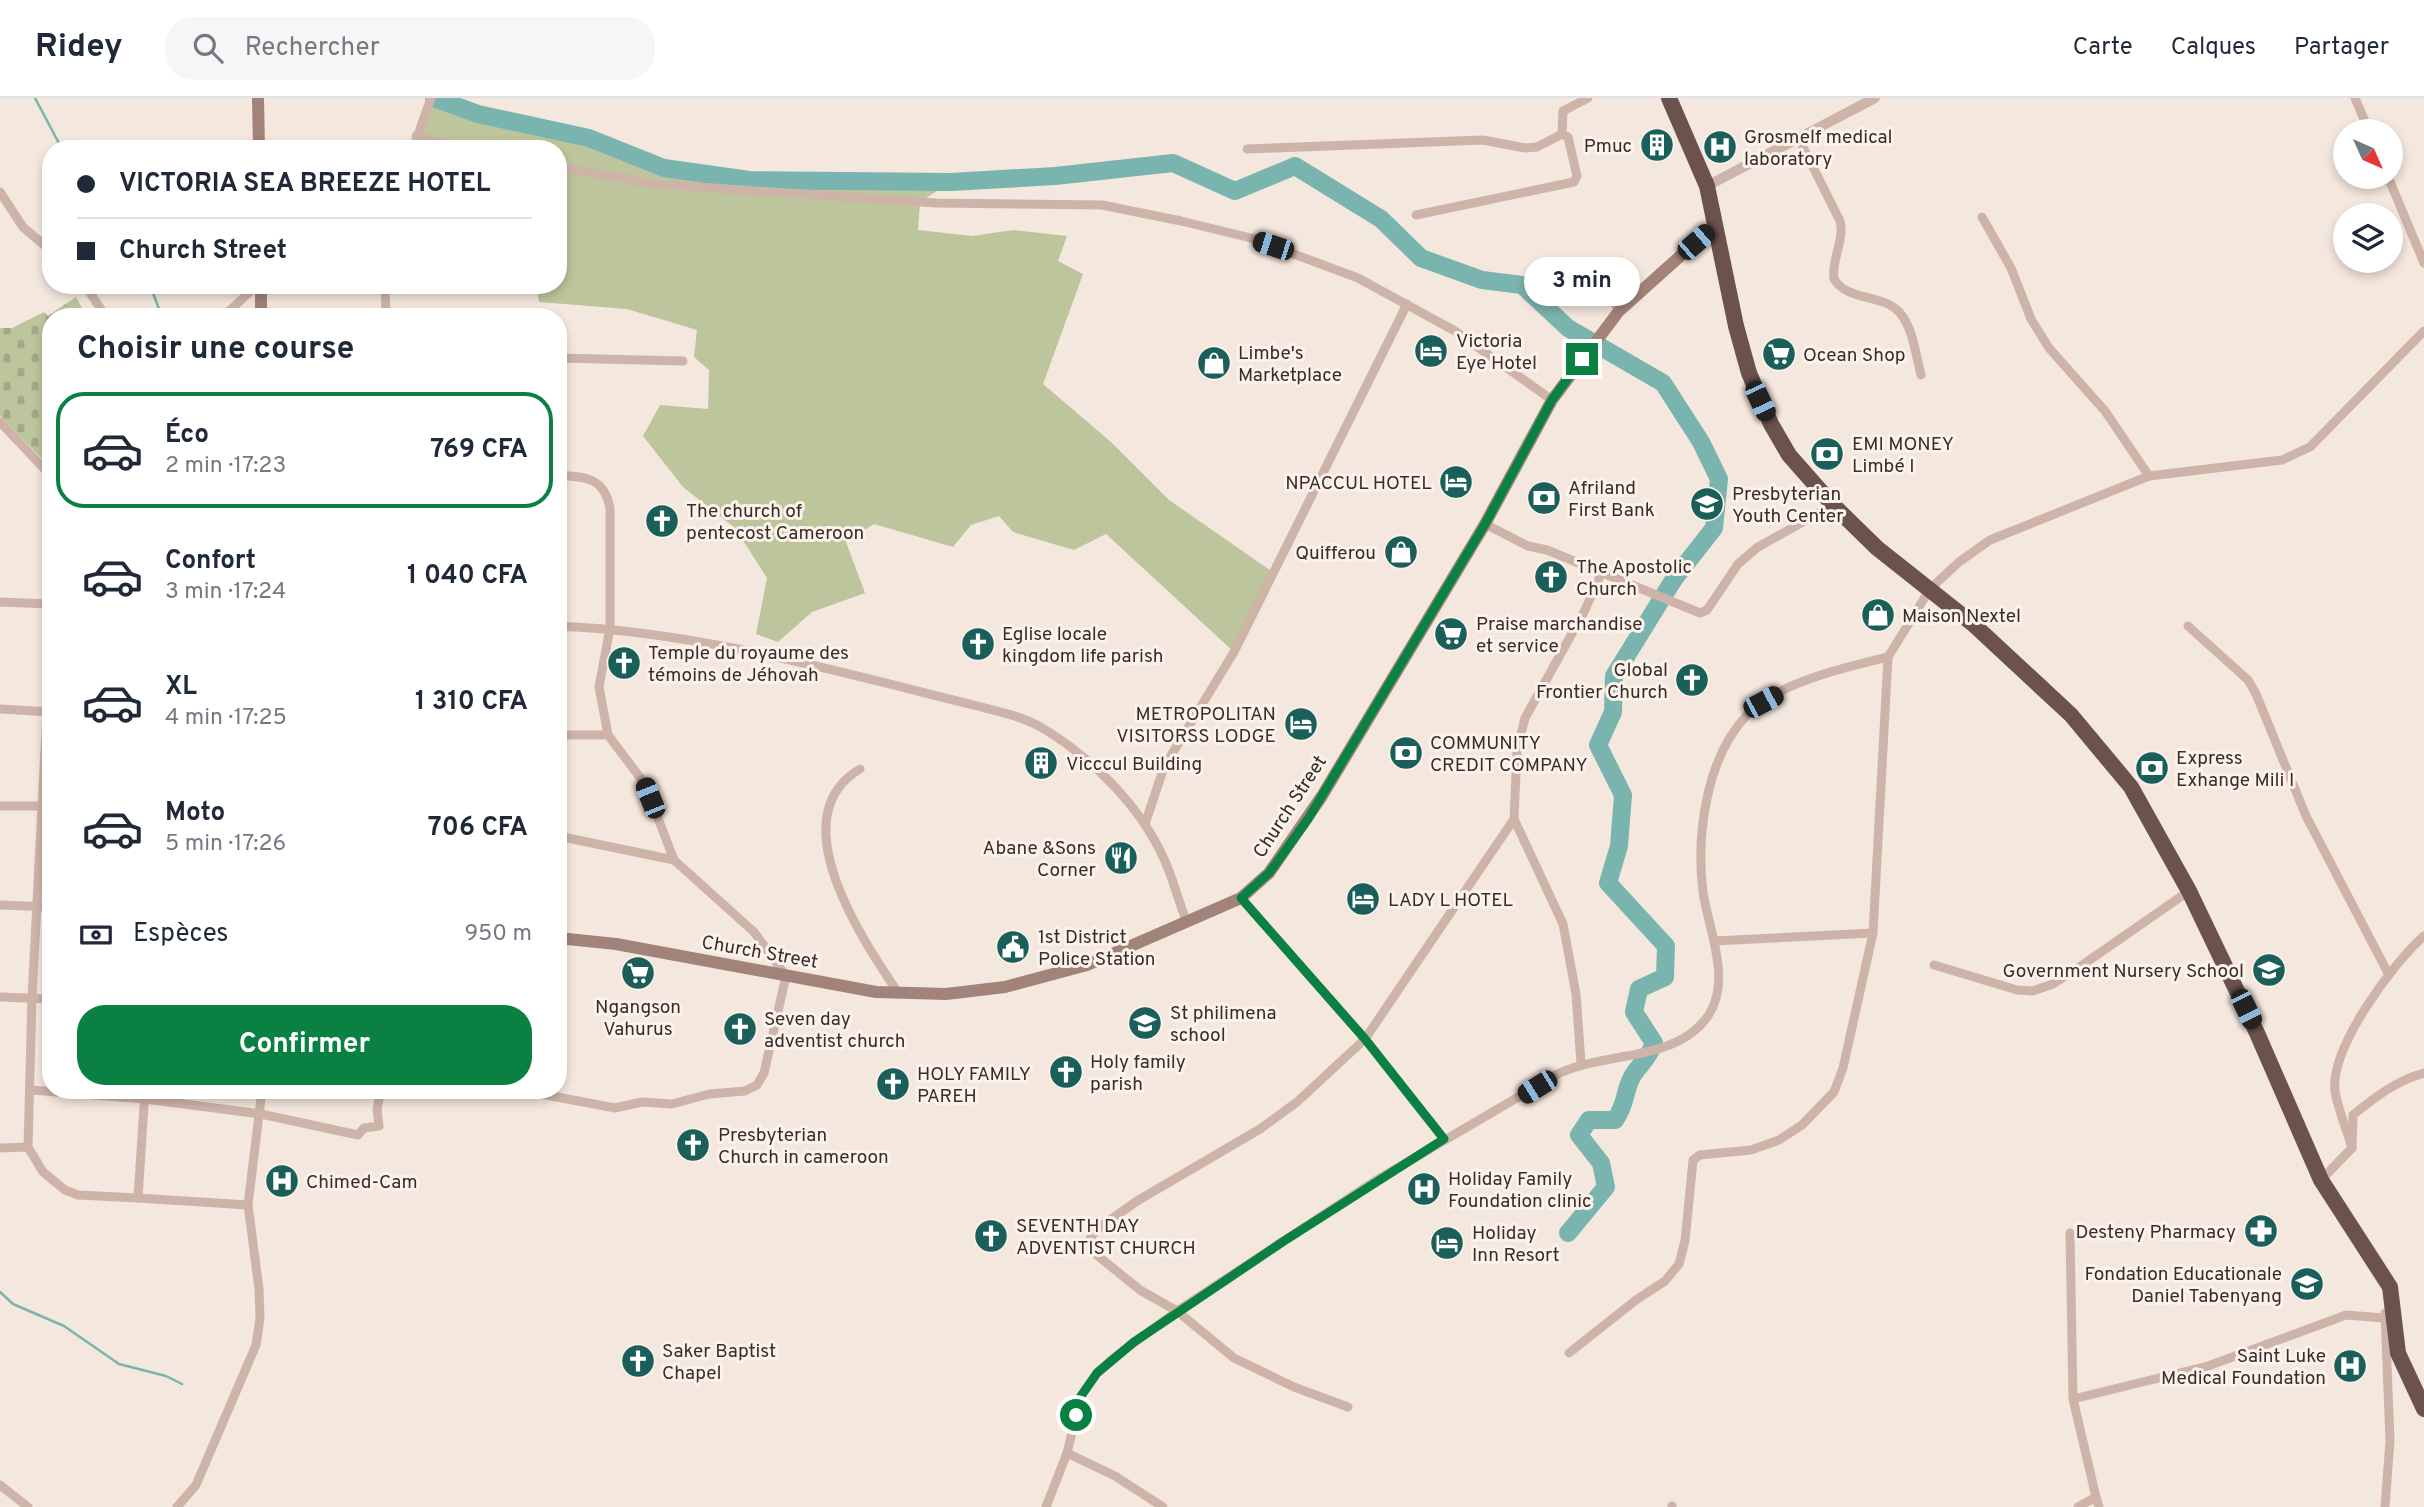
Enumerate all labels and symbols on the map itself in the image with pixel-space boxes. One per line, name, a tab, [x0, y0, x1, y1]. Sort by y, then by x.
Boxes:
north arrow	[2333, 119, 2403, 189]
building icon: Pmuc	[1638, 126, 1676, 164]
place label: Grosmelf medical laboratory	[1744, 126, 1892, 172]
hospital icon: Grosmelf medical laboratory	[1701, 128, 1739, 166]
place label: Pmuc	[1584, 135, 1632, 159]
car	[1674, 220, 1719, 264]
car	[1250, 230, 1297, 262]
callout: 3 min	[1524, 258, 1640, 306]
place label: Victoria Eye Hotel	[1456, 330, 1537, 376]
hotel icon: Victoria Eye Hotel	[1412, 332, 1450, 370]
supermarket icon: Ocean Shop	[1760, 335, 1798, 373]
place label: Limbe's Marketplace	[1238, 342, 1342, 388]
route end	[1566, 343, 1598, 375]
shop icon: Limbe's Marketplace	[1195, 344, 1233, 382]
place label: Ocean Shop	[1803, 344, 1905, 368]
car	[1742, 378, 1779, 424]
place label: EMI MONEY Limbé I	[1852, 433, 1954, 479]
bank icon: EMI MONEY Limbé I	[1808, 435, 1846, 473]
hotel icon: NPACCUL HOTEL	[1437, 463, 1475, 501]
place label: NPACCUL HOTEL	[1285, 472, 1432, 496]
place label: Afriland First Bank	[1568, 477, 1655, 523]
bank icon: Afriland First Bank	[1525, 479, 1563, 517]
place label: Presbyterian Youth Center	[1732, 483, 1844, 529]
school or university icon: Presbyterian Youth Center	[1688, 485, 1726, 523]
place label: The church of pentecost Cameroon	[686, 500, 864, 546]
church icon: The church of pentecost Cameroon	[643, 502, 681, 540]
shop icon: Quifferou	[1382, 533, 1420, 571]
place label: Quifferou	[1295, 542, 1376, 566]
place label: The Apostolic Church	[1576, 556, 1692, 602]
church icon: The Apostolic Church	[1532, 558, 1570, 596]
shop icon: Maison Nextel	[1859, 596, 1897, 634]
place label: Maison Nextel	[1902, 605, 2021, 629]
place label: Praise marchandise et service	[1476, 613, 1643, 659]
supermarket icon: Praise marchandise et service	[1432, 615, 1470, 653]
place label: Eglise locale kingdom life parish	[1002, 623, 1164, 669]
church icon: Eglise locale kingdom life parish	[959, 625, 997, 663]
place label: Temple du royaume des témoins de Jéhovah	[648, 642, 849, 688]
church icon: Temple du royaume des témoins de Jéhovah	[605, 644, 643, 682]
place label: Global Frontier Church	[1536, 659, 1668, 705]
church icon: Global Frontier Church	[1673, 661, 1711, 699]
car	[1740, 683, 1787, 721]
place label: METROPOLITAN VISITORSS LODGE	[1116, 703, 1276, 749]
hotel icon: METROPOLITAN VISITORSS LODGE	[1282, 705, 1320, 743]
place label: COMMUNITY CREDIT COMPANY	[1430, 732, 1588, 778]
bank icon: COMMUNITY CREDIT COMPANY	[1387, 734, 1425, 772]
building icon: Vicccul Building	[1022, 744, 1060, 782]
place label: Express Exhange Mili I	[2176, 747, 2294, 793]
bank icon: Express Exhange Mili I	[2133, 749, 2171, 787]
street label: Church Street	[1249, 751, 1333, 863]
place label: Vicccul Building	[1066, 753, 1202, 777]
car	[633, 775, 668, 821]
place label: Abane &Sons Corner	[983, 837, 1097, 883]
restaurant icon: Abane &Sons Corner	[1102, 839, 1140, 877]
hotel icon: LADY L HOTEL	[1344, 880, 1382, 918]
place label: LADY L HOTEL	[1388, 889, 1514, 913]
place label: 1st District Police Station	[1038, 926, 1156, 972]
public building icon: 1st District Police Station	[994, 928, 1032, 966]
street label: Church Street	[700, 931, 820, 975]
school or university icon: Government Nursery School	[2250, 951, 2288, 989]
supermarket icon: Ngangson Vahurus	[619, 954, 657, 992]
place label: Government Nursery School	[2003, 960, 2244, 984]
car	[2228, 986, 2265, 1032]
place label: Ngangson Vahurus	[595, 996, 681, 1042]
place label: St philimena school	[1170, 1002, 1276, 1048]
school or university icon: St philimena school	[1126, 1004, 1164, 1042]
place label: Seven day adventist church	[764, 1008, 906, 1054]
church icon: Seven day adventist church	[721, 1010, 759, 1048]
place label: Holy family parish	[1090, 1051, 1186, 1097]
church icon: Holy family parish	[1047, 1053, 1085, 1091]
place label: HOLY FAMILY PAREH	[917, 1063, 1031, 1109]
church icon: HOLY FAMILY PAREH	[874, 1065, 912, 1103]
car	[1514, 1067, 1561, 1107]
place label: Presbyterian Church in cameroon	[718, 1124, 889, 1170]
church icon: Presbyterian Church in cameroon	[674, 1126, 712, 1164]
hospital icon: Chimed-Cam	[263, 1162, 301, 1200]
place label: Holiday Family Foundation clinic	[1448, 1168, 1592, 1214]
hospital icon: Holiday Family Foundation clinic	[1405, 1170, 1443, 1208]
place label: Chimed-Cam	[306, 1171, 418, 1195]
pharmacy icon: Desteny Pharmacy	[2242, 1212, 2280, 1250]
place label: SEVENTH DAY ADVENTIST CHURCH	[1016, 1215, 1196, 1261]
church icon: SEVENTH DAY ADVENTIST CHURCH	[972, 1217, 1010, 1255]
place label: Desteny Pharmacy	[2075, 1221, 2236, 1245]
place label: Holiday Inn Resort	[1472, 1222, 1560, 1268]
hotel icon: Holiday Inn Resort	[1428, 1224, 1466, 1262]
place label: Fondation Educationale Daniel Tabenyang	[2085, 1263, 2282, 1309]
school or university icon: Fondation Educationale Daniel Tabenyang	[2288, 1265, 2326, 1303]
place label: Saker Baptist Chapel	[662, 1340, 776, 1386]
church icon: Saker Baptist Chapel	[619, 1342, 657, 1380]
place label: Saint Luke Medical Foundation	[2161, 1345, 2326, 1391]
hospital icon: Saint Luke Medical Foundation	[2331, 1347, 2369, 1385]
route start	[1060, 1399, 1092, 1431]

